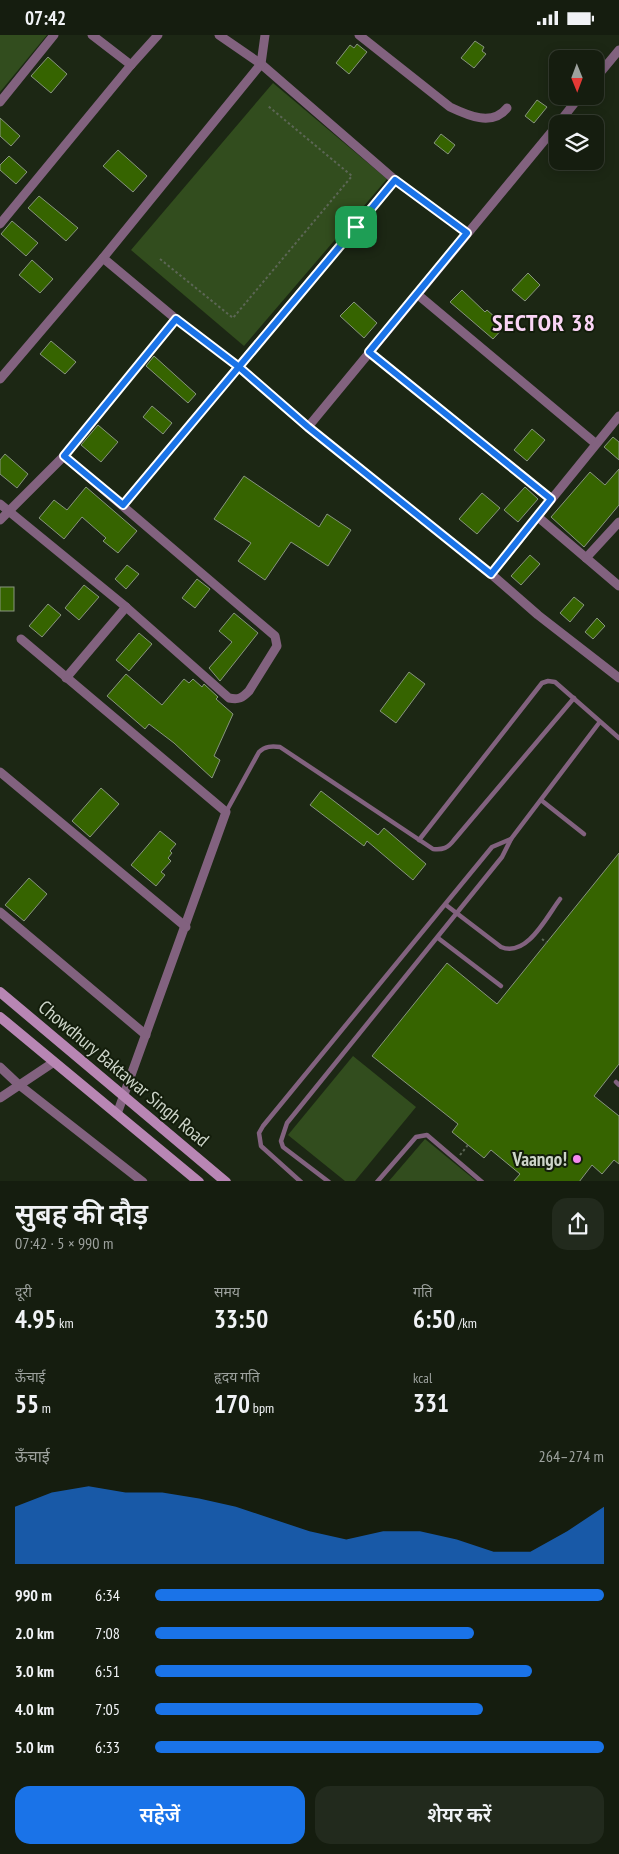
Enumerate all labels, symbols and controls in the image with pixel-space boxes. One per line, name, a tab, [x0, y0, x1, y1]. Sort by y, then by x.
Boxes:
text: 07:42	[25, 6, 66, 30]
north arrow	[549, 50, 604, 105]
map controls	[549, 50, 604, 170]
button: layers	[549, 115, 604, 170]
pin	[335, 206, 377, 248]
icon: arrive	[342, 213, 370, 241]
district label: SECTOR 38	[492, 307, 596, 338]
street label: Chowdhury Baktawar Singh Road	[34, 995, 214, 1151]
place label: Vaango!	[511, 1147, 567, 1171]
marker: Vaango!	[571, 1153, 583, 1165]
text: सुबह की दौड़	[15, 1195, 148, 1232]
button: share	[552, 1198, 604, 1250]
text: 07:42 · 5 × 990 m	[15, 1233, 113, 1253]
text: दूरी	[15, 1283, 32, 1301]
text: समय	[214, 1283, 240, 1301]
text: गति	[413, 1283, 433, 1301]
text: 4.95	[15, 1303, 56, 1335]
text: 33:50	[214, 1303, 268, 1335]
text: 6:50	[413, 1303, 455, 1335]
text: km	[56, 1314, 74, 1332]
text: /km	[455, 1314, 477, 1332]
text: ऊँचाई	[15, 1368, 45, 1386]
text: हृदय गति	[214, 1368, 260, 1386]
text: kcal	[413, 1369, 432, 1387]
text: 331	[413, 1387, 449, 1419]
text: 55	[15, 1388, 39, 1420]
text: 170	[214, 1388, 250, 1420]
text: m	[39, 1399, 51, 1417]
text: bpm	[250, 1399, 274, 1417]
text: ऊँचाई	[15, 1446, 50, 1466]
text: 264–274 m	[539, 1446, 604, 1466]
text: 990 m	[15, 1585, 52, 1605]
text: 6:34	[95, 1585, 120, 1605]
text: 2.0 km	[15, 1623, 54, 1643]
text: 7:08	[95, 1623, 120, 1643]
text: 3.0 km	[15, 1661, 54, 1681]
text: 6:51	[95, 1661, 120, 1681]
text: 4.0 km	[15, 1699, 54, 1719]
text: 7:05	[95, 1699, 120, 1719]
text: 5.0 km	[15, 1737, 54, 1757]
text: 6:33	[95, 1737, 120, 1757]
button: सहेजें	[15, 1786, 305, 1844]
button: शेयर करें	[315, 1786, 604, 1844]

